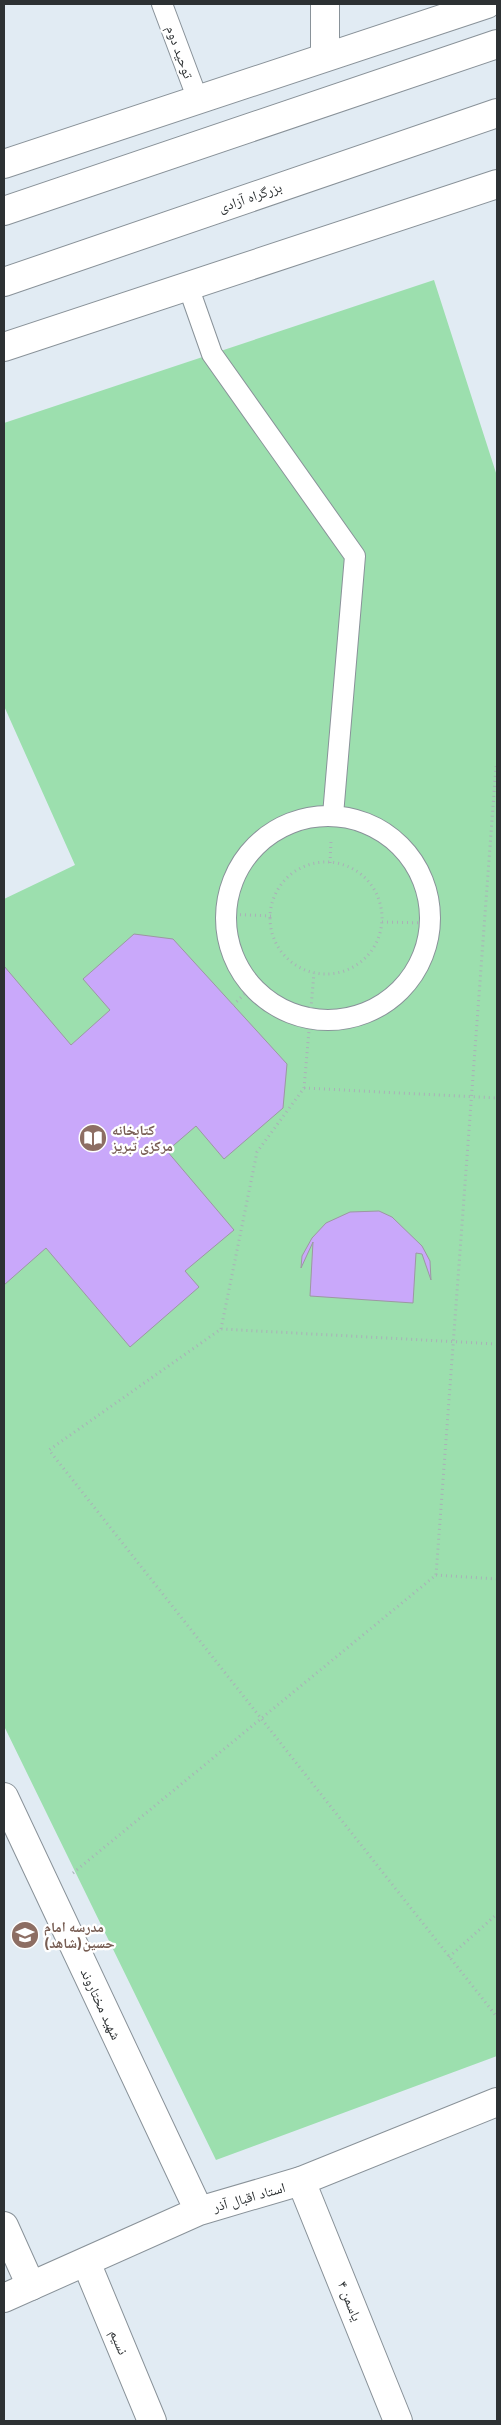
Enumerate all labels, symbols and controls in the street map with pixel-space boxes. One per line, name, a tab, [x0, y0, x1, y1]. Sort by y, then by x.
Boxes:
street label: توحید دوم	[161, 23, 198, 81]
street label: بزرگراه آزادی	[216, 178, 284, 216]
place label: کتابخانه مرکزى تبریز	[111, 1121, 173, 1155]
library icon: کتابخانه مرکزى تبریز	[78, 1123, 108, 1153]
place label: مدرسه امام حسین(شاهد)	[44, 1918, 115, 1952]
school or university icon: مدرسه امام حسین(شاهد)	[10, 1920, 40, 1950]
street label: شهید مختاروند	[77, 1965, 125, 2043]
street label: استاد اقبال آذر	[210, 2178, 287, 2216]
street label: یاسمن ۴	[334, 2278, 366, 2324]
street label: نسیم	[105, 2327, 132, 2358]

